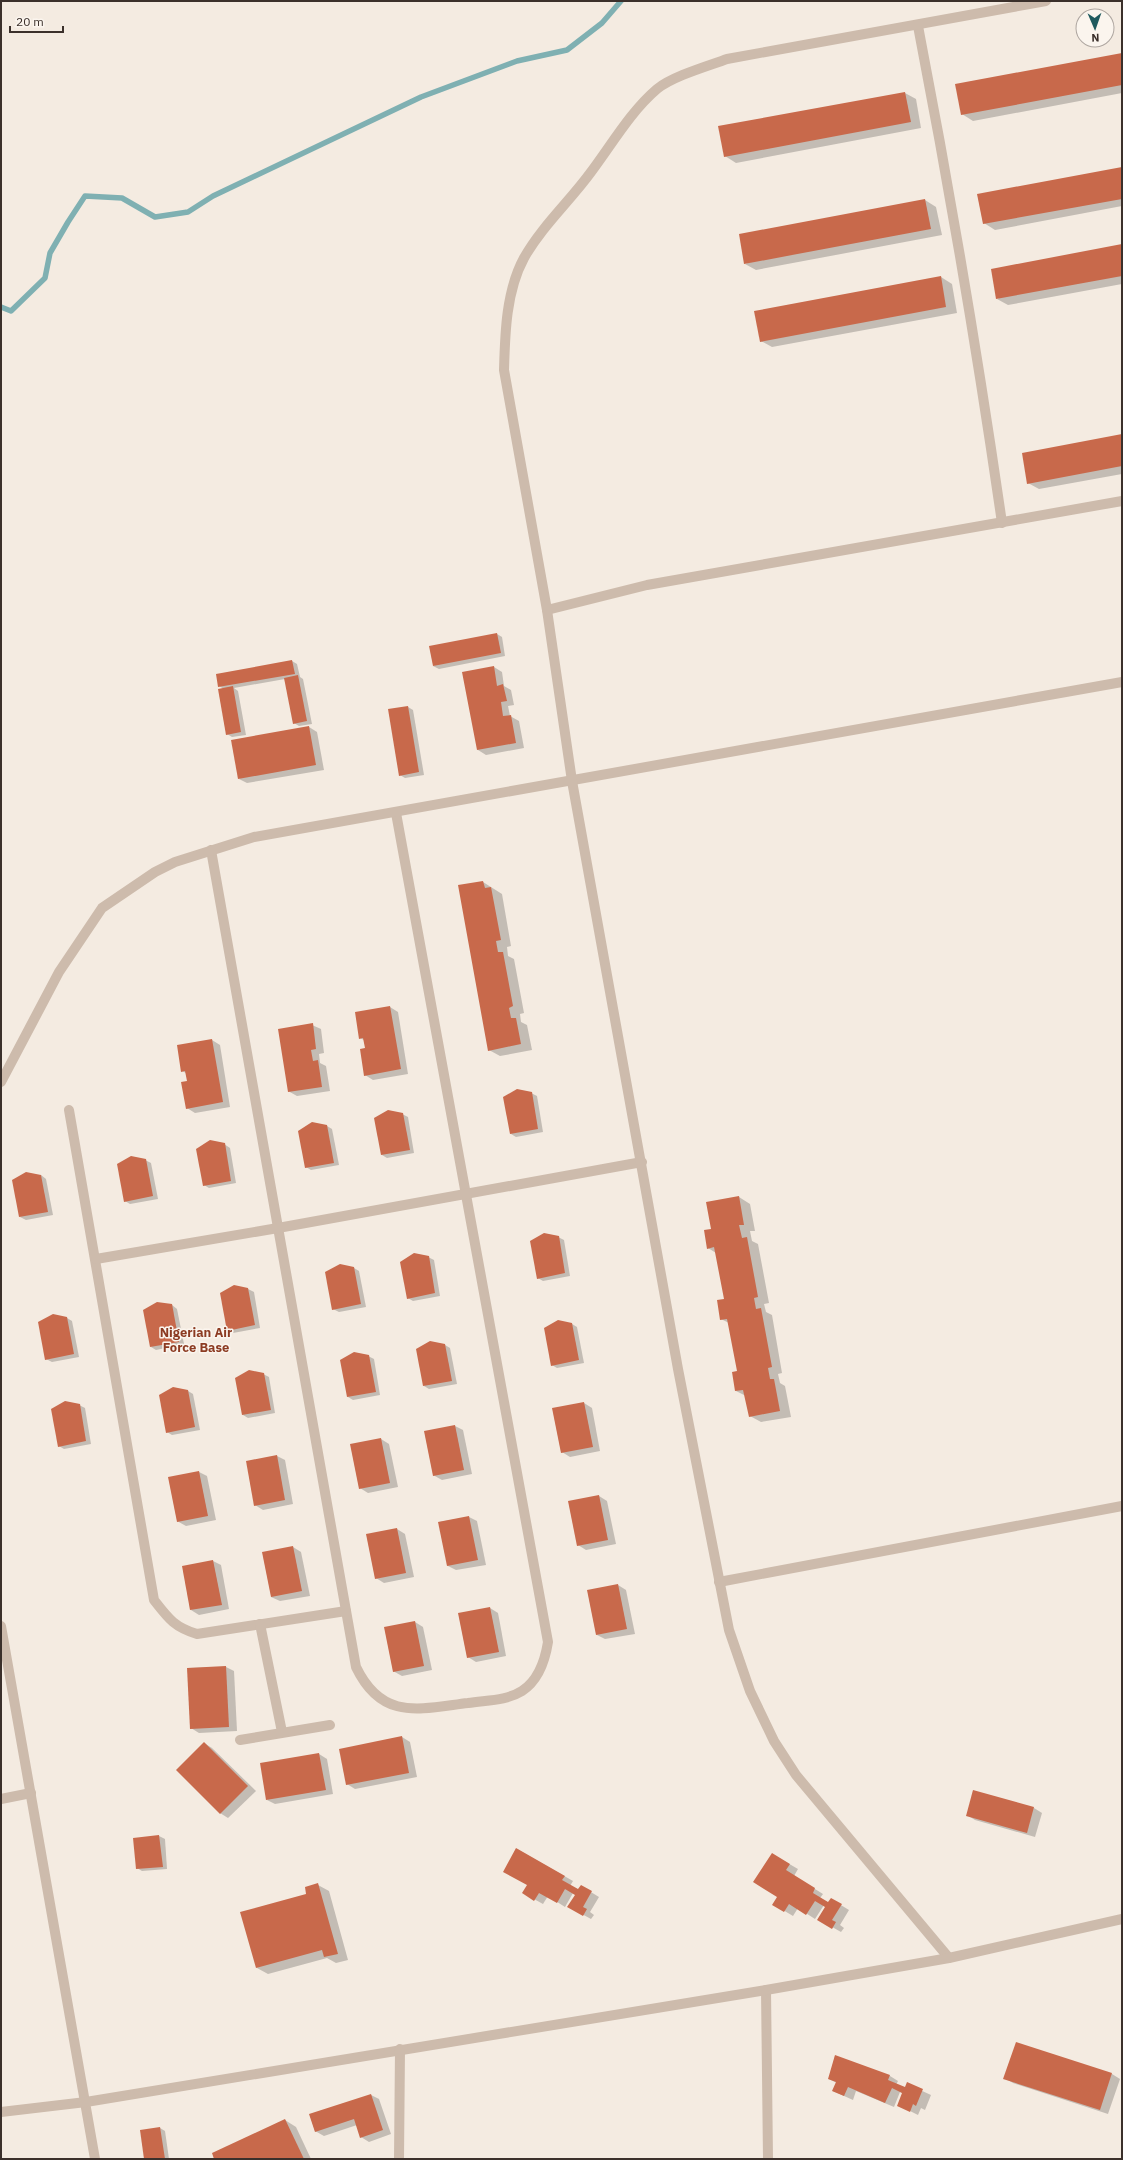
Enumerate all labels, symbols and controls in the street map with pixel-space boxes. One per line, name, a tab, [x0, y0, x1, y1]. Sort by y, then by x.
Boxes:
scale bar	[10, 8, 63, 34]
north arrow	[1075, 8, 1115, 48]
text: 20 m	[16, 14, 44, 29]
text: N	[1091, 31, 1100, 45]
district label: Nigerian Air Force Base	[160, 1324, 232, 1356]

